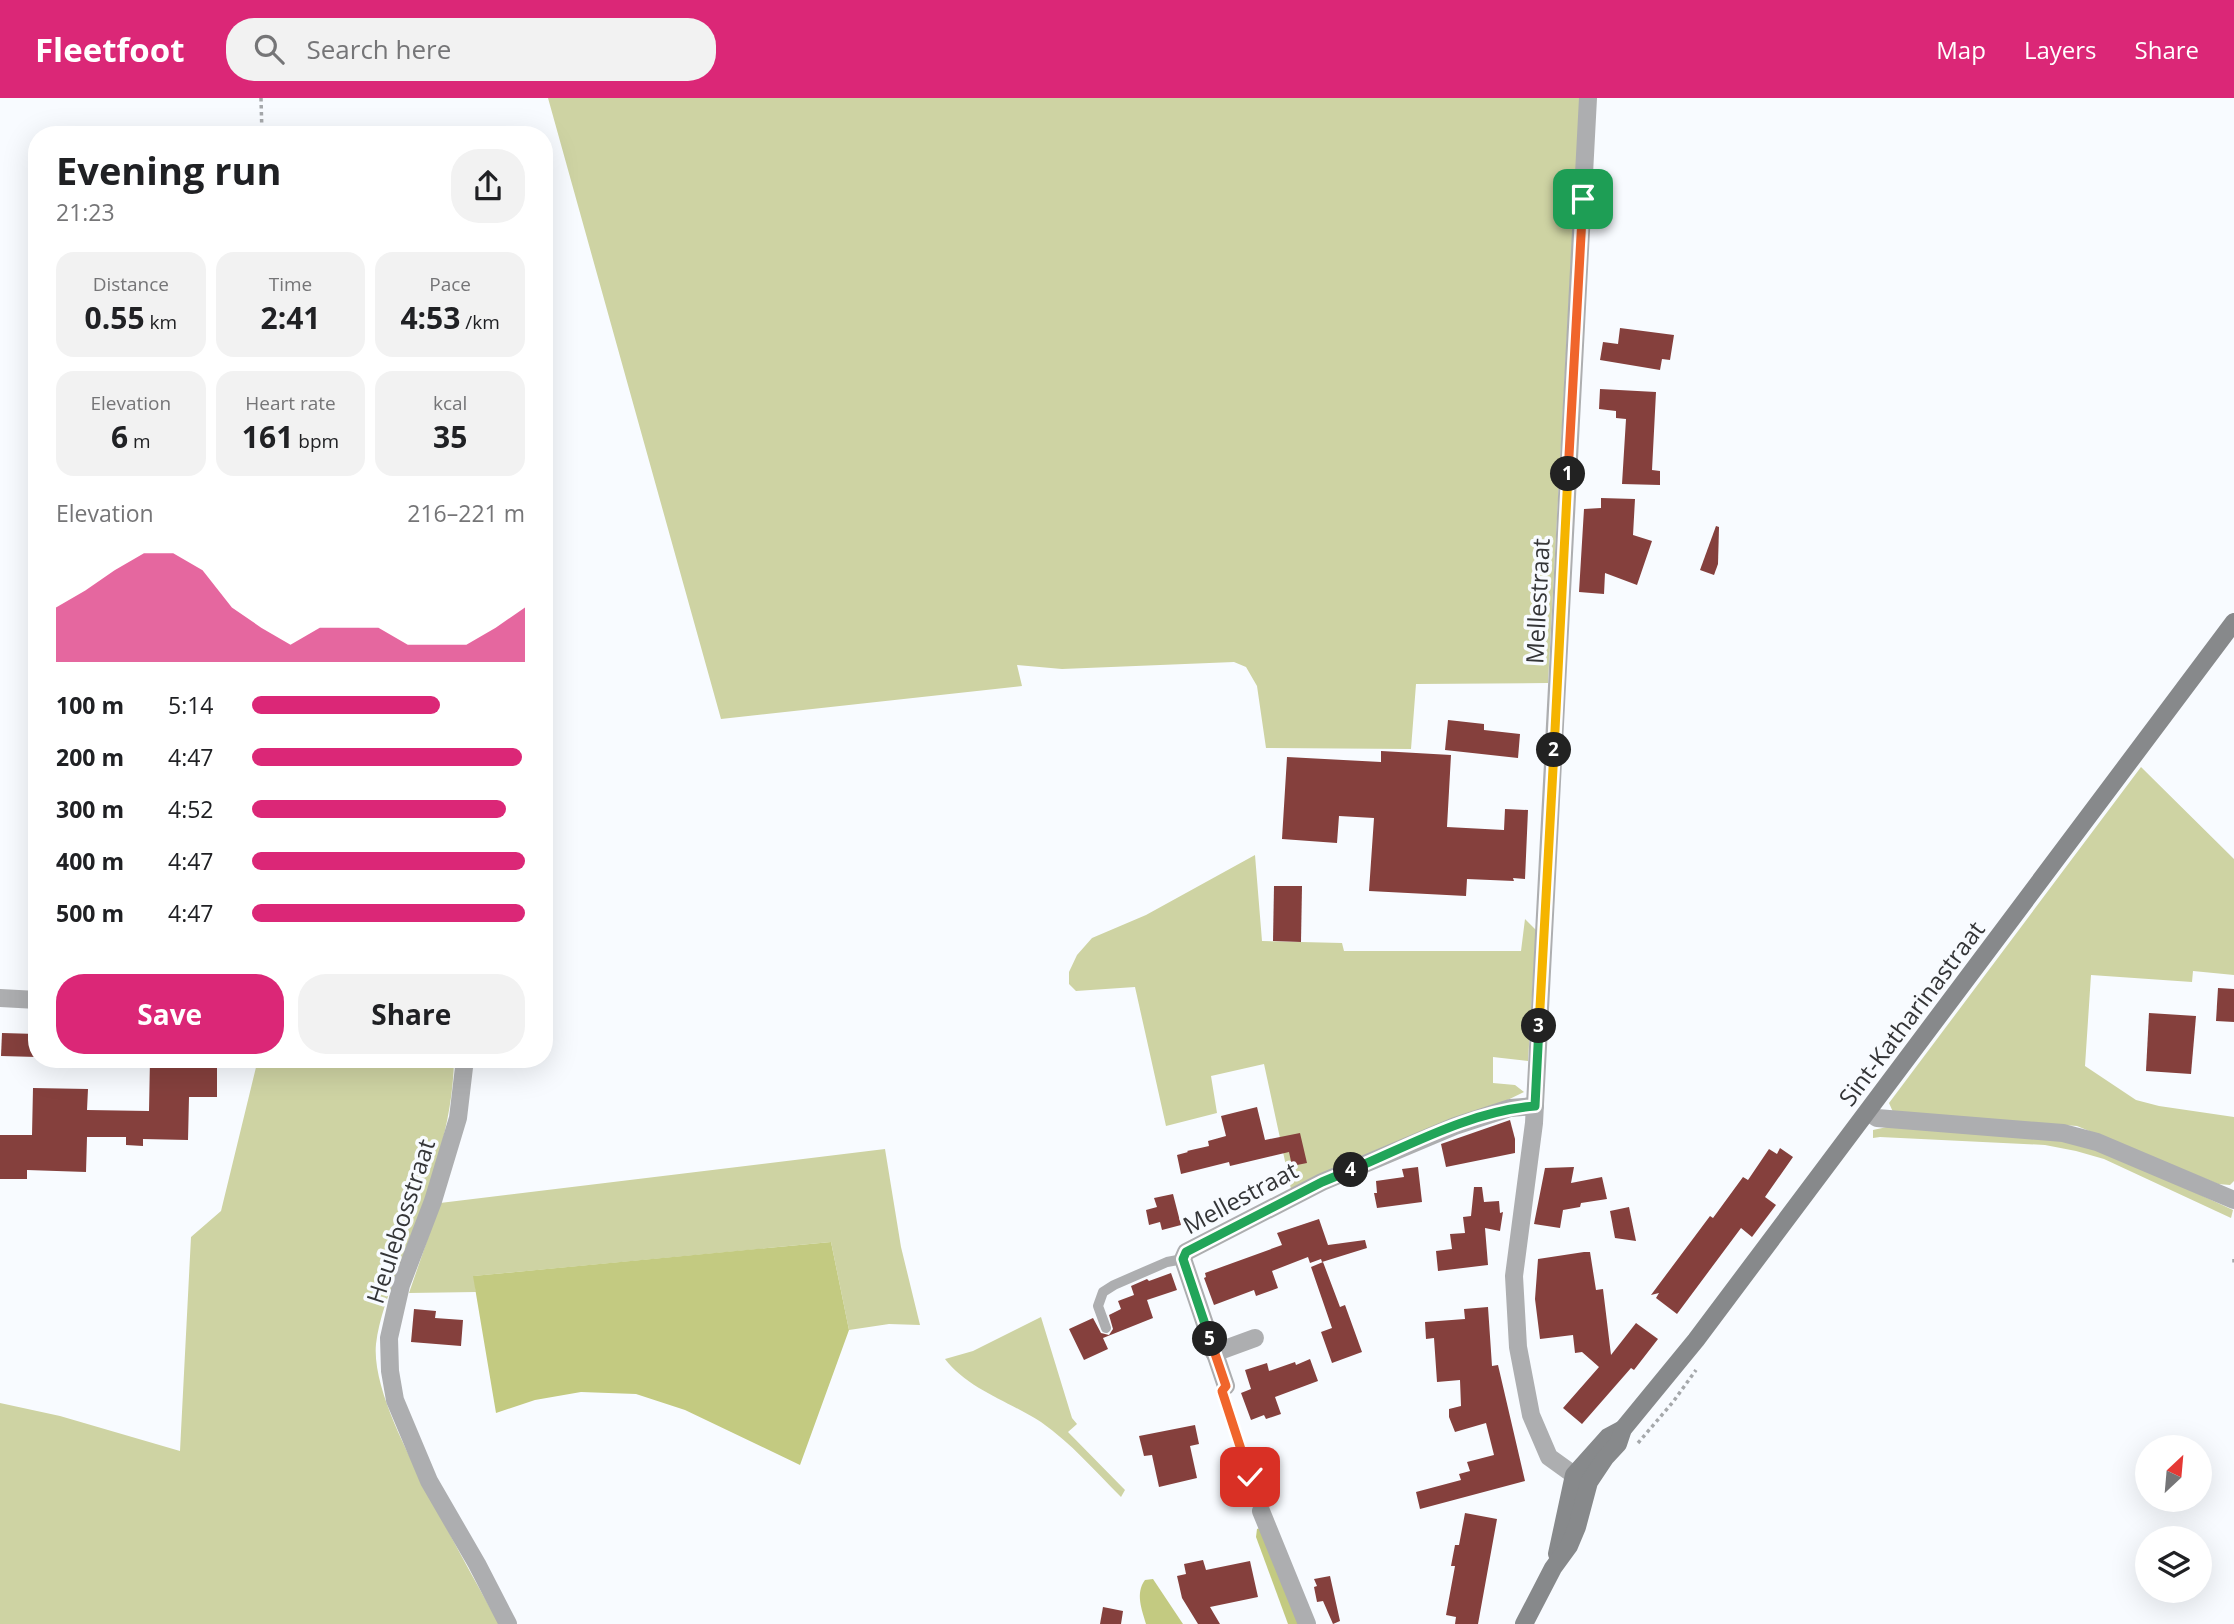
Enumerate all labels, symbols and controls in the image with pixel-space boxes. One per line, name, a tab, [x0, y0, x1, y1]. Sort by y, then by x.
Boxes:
search box	[226, 18, 716, 81]
text: Fleetfoot	[35, 27, 184, 72]
icon: search	[250, 30, 288, 68]
text: Search here	[306, 31, 451, 67]
text: Map	[1936, 33, 1986, 66]
text: Layers	[2024, 33, 2097, 66]
text: Share	[2135, 33, 2199, 66]
text: Evening run	[56, 144, 281, 196]
button: share	[451, 149, 525, 223]
pin	[1553, 169, 1613, 229]
icon: arrive	[1564, 180, 1602, 218]
text: 21:23	[56, 196, 115, 228]
text: Distance	[93, 271, 169, 297]
text: Time	[269, 271, 312, 297]
text: Pace	[429, 271, 471, 297]
text: 0.55	[85, 297, 145, 338]
text: 2:41	[260, 297, 321, 338]
text: 4:53	[400, 297, 460, 338]
text: km	[145, 309, 177, 335]
text: /km	[460, 309, 500, 335]
text: Elevation	[90, 390, 171, 416]
text: Heart rate	[245, 390, 336, 416]
text: kcal	[433, 390, 467, 416]
text: 6	[111, 416, 128, 457]
text: 161	[242, 416, 293, 457]
text: 35	[433, 416, 467, 457]
text: m	[128, 428, 151, 454]
text: bpm	[293, 428, 339, 454]
pin: 1	[1550, 456, 1586, 492]
text: 1	[1562, 460, 1573, 486]
text: Elevation	[56, 497, 154, 529]
text: 216–221 m	[407, 497, 525, 529]
street label: Mellestraat	[1517, 537, 1557, 665]
text: 100 m	[56, 689, 124, 721]
text: 5:14	[168, 689, 214, 721]
pin: 2	[1536, 732, 1572, 768]
text: 2	[1548, 736, 1559, 762]
text: 200 m	[56, 741, 124, 773]
text: 4:47	[168, 741, 214, 773]
text: 300 m	[56, 793, 124, 825]
text: 4:52	[168, 793, 214, 825]
text: 400 m	[56, 845, 124, 877]
text: 4:47	[168, 845, 214, 877]
text: 500 m	[56, 897, 124, 929]
text: 4:47	[168, 897, 214, 929]
street label: Sint-Katharinastraat	[1830, 914, 1992, 1112]
button: Save	[56, 974, 284, 1054]
button: Share	[298, 974, 525, 1054]
pin: 3	[1522, 1009, 1556, 1044]
text: 3	[1533, 1012, 1544, 1038]
street label: Heulebosstraat	[358, 1135, 442, 1307]
pin: 4	[1334, 1152, 1368, 1188]
street label: Mellestraat	[1177, 1153, 1303, 1241]
text: 4	[1345, 1156, 1356, 1182]
pin: 5	[1192, 1322, 1228, 1356]
text: 5	[1204, 1325, 1215, 1351]
north arrow	[2135, 1435, 2212, 1512]
map controls	[2135, 1435, 2212, 1603]
pin	[1220, 1447, 1280, 1507]
icon: check	[1231, 1458, 1269, 1496]
button: layers	[2135, 1526, 2212, 1603]

